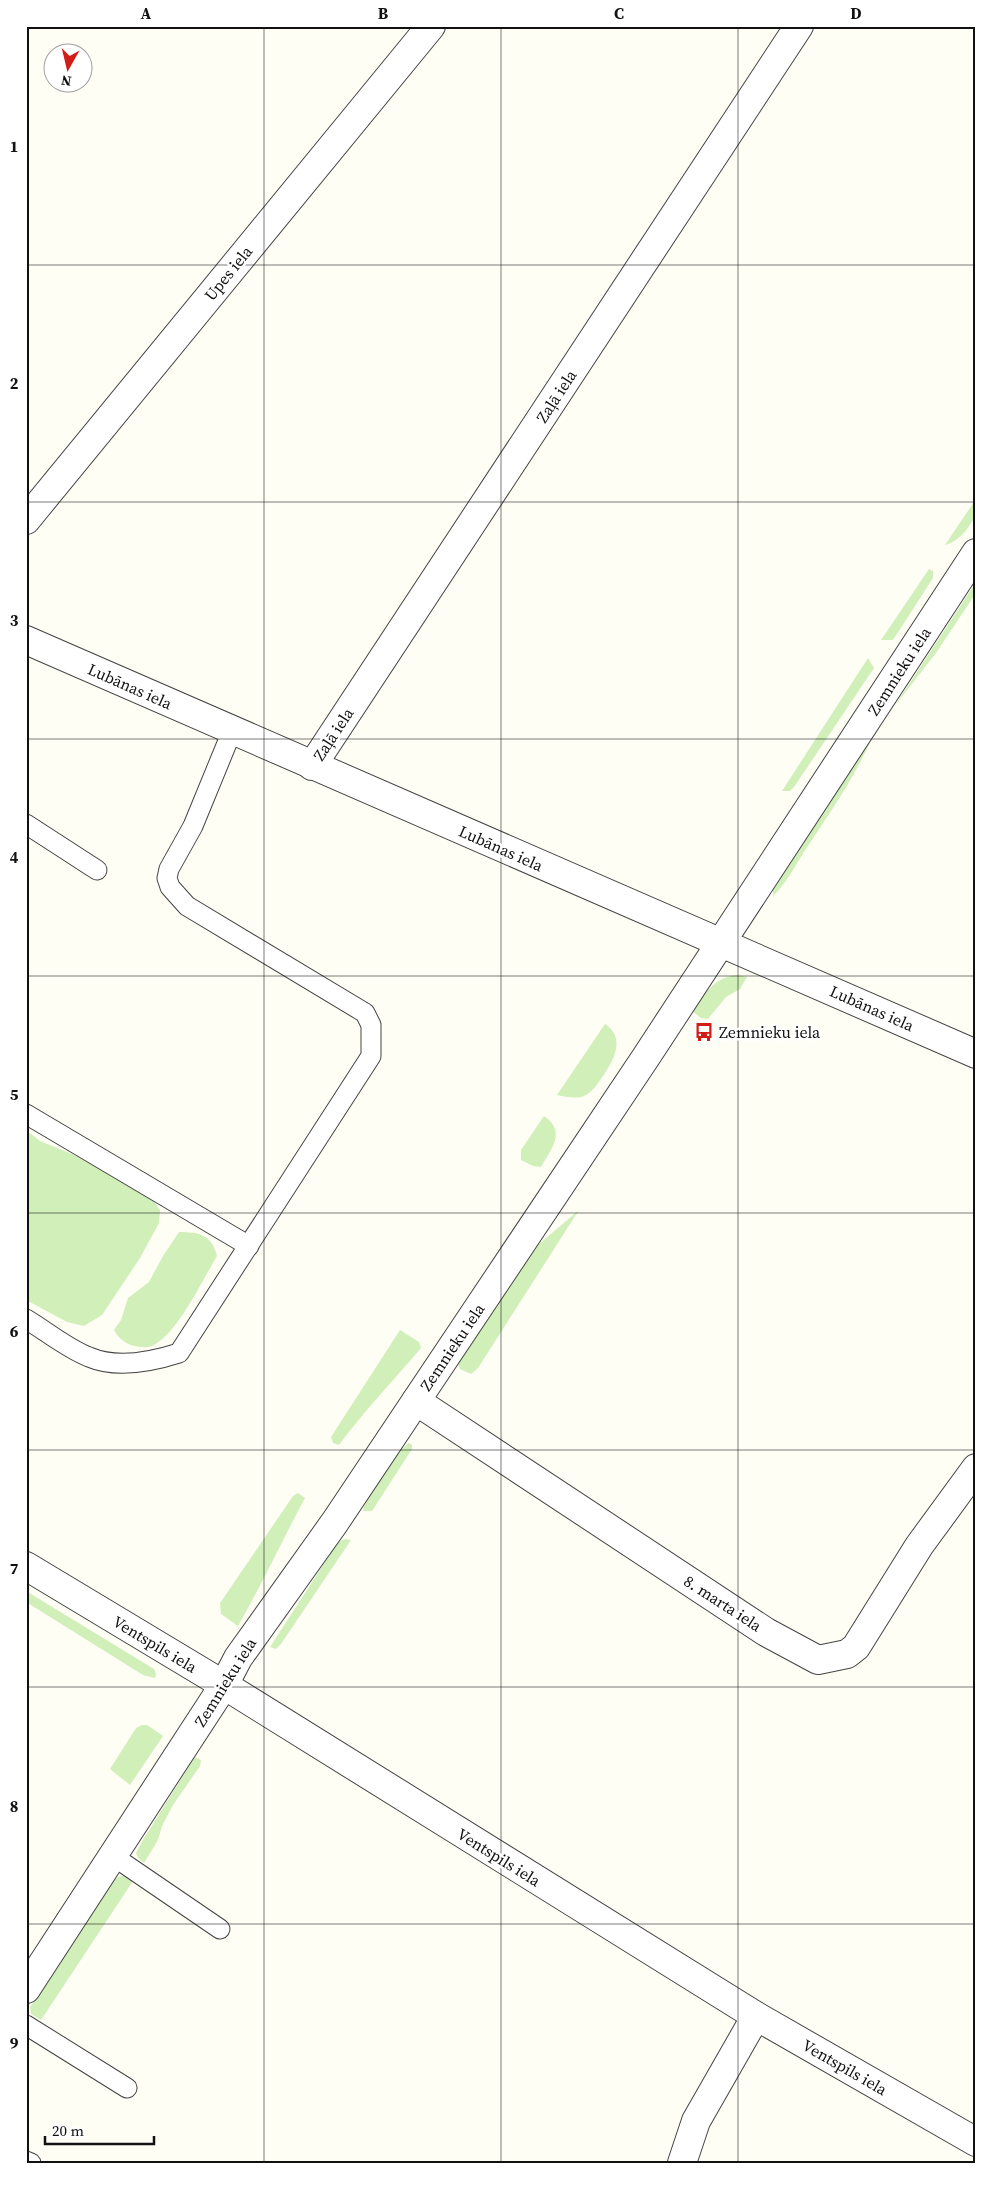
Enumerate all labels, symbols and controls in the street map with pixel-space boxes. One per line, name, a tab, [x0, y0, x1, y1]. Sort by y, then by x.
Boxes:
text: A	[141, 2, 152, 24]
text: B	[378, 2, 389, 24]
text: C	[614, 2, 624, 24]
text: D	[850, 2, 862, 24]
north arrow	[42, 42, 92, 92]
text: N	[60, 70, 73, 91]
text: 1	[10, 135, 18, 157]
street label: Upes iela	[199, 240, 257, 305]
street label: Zaļā iela	[531, 365, 582, 427]
text: 2	[10, 372, 19, 394]
text: 3	[10, 609, 19, 631]
street label: Zemnieku iela	[862, 622, 936, 719]
street label: Lubānas iela	[85, 658, 176, 715]
street label: Zaļā iela	[308, 703, 359, 765]
street label: Lubānas iela	[456, 820, 547, 877]
text: 4	[10, 846, 19, 868]
street label: Lubānas iela	[827, 980, 918, 1037]
bus stop icon: Zemnieku iela	[693, 1021, 715, 1043]
place label: Zemnieku iela	[719, 1021, 821, 1043]
text: 5	[10, 1083, 19, 1105]
street label: Zemnieku iela	[415, 1298, 490, 1395]
text: 6	[10, 1320, 19, 1342]
text: 7	[10, 1557, 19, 1579]
street label: 8. marta iela	[680, 1570, 767, 1637]
street label: Ventspils iela	[109, 1610, 202, 1678]
street label: Zemnieku iela	[189, 1633, 262, 1731]
text: 8	[10, 1795, 18, 1817]
street label: Ventspils iela	[453, 1823, 546, 1892]
text: 9	[10, 2032, 19, 2054]
street label: Ventspils iela	[799, 2034, 892, 2101]
scale bar	[45, 2114, 154, 2146]
text: 20 m	[52, 2120, 84, 2141]

